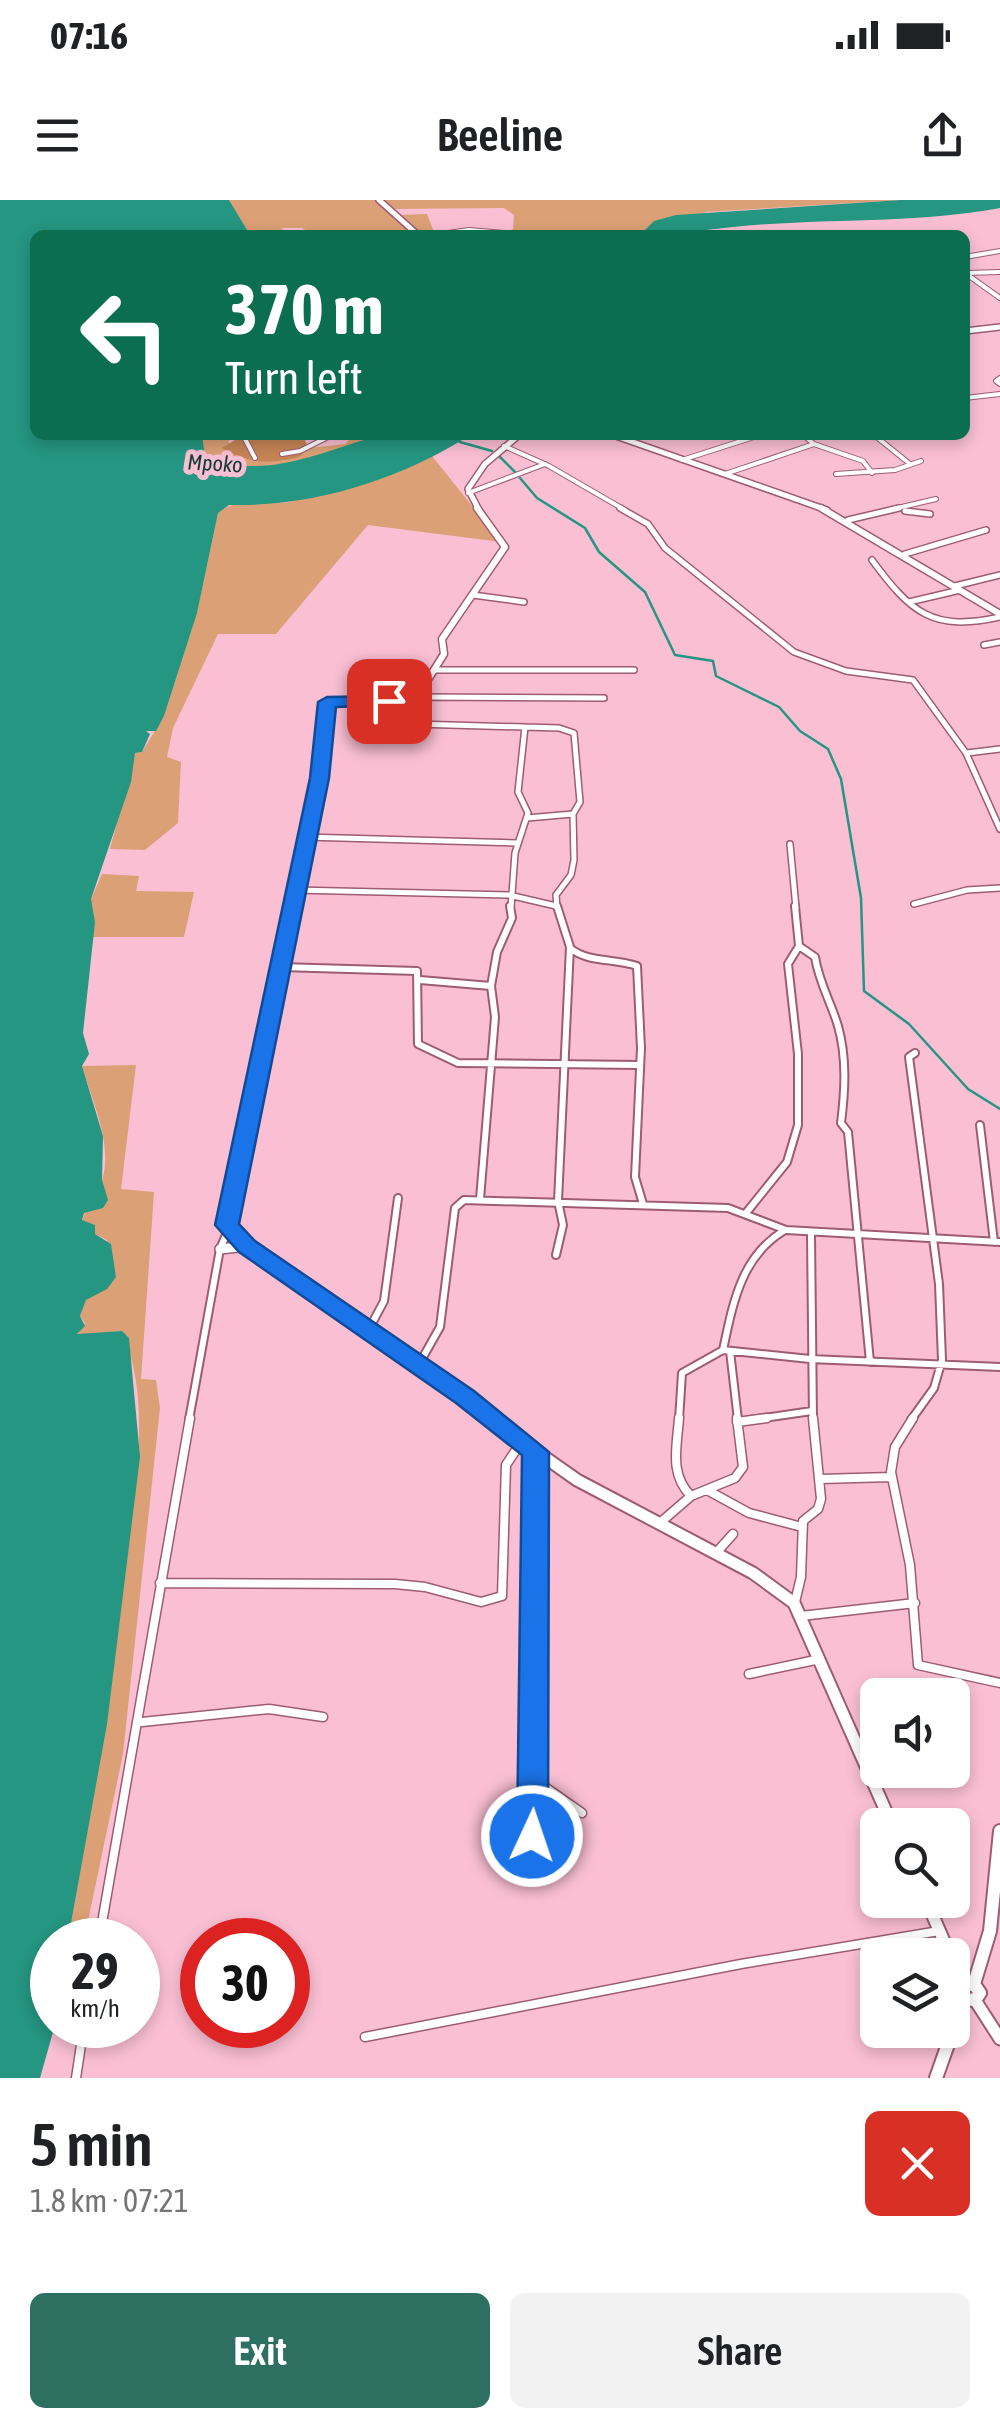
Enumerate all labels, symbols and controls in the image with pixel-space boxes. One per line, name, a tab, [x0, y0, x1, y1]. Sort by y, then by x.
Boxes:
text: 07:16	[50, 14, 128, 57]
icon: menu	[30, 108, 85, 163]
icon: share	[915, 108, 970, 163]
text: Beeline	[437, 109, 563, 161]
text: 370 m	[225, 269, 384, 349]
icon: left	[60, 270, 190, 400]
text: Turn left	[225, 352, 363, 404]
water label: Mpoko	[187, 449, 243, 477]
pin	[347, 659, 432, 744]
icon: arrive	[362, 674, 417, 729]
map controls	[860, 1678, 970, 2048]
button: sound	[860, 1678, 970, 1788]
position arrow	[480, 1784, 584, 1888]
button: search	[860, 1808, 970, 1918]
speed limit sign: 30	[180, 1918, 310, 2048]
button: layers	[860, 1938, 970, 2048]
text: 29	[71, 1942, 118, 2000]
text: km/h	[70, 1994, 120, 2022]
text: 5 min	[30, 2110, 153, 2179]
button: close	[865, 2111, 970, 2216]
text: 1.8 km · 07:21	[30, 2182, 189, 2219]
button: Exit	[30, 2293, 490, 2408]
button: Share	[510, 2293, 970, 2408]

